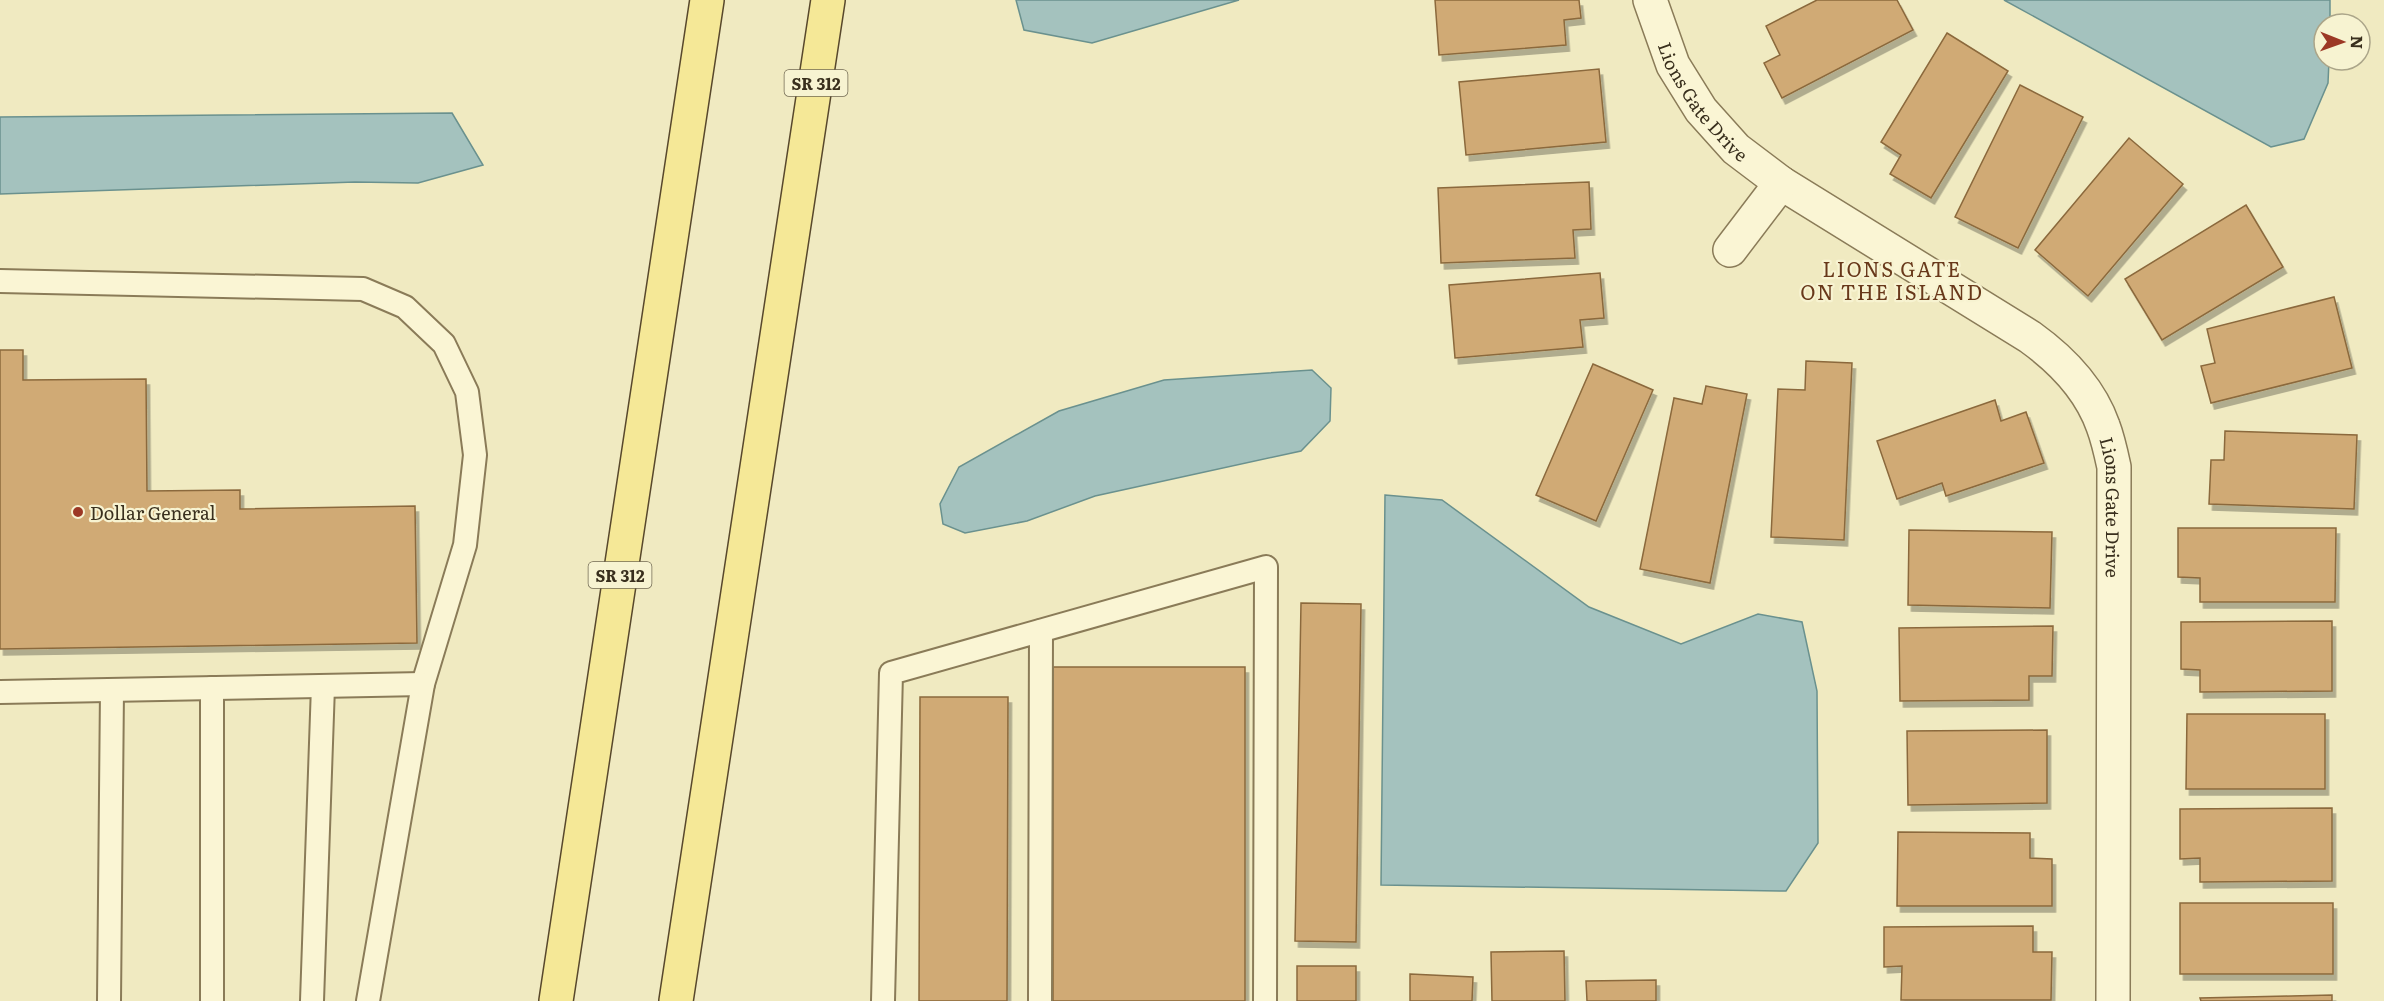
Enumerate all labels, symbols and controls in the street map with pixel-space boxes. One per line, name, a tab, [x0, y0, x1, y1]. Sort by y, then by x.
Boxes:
north arrow	[2312, 12, 2372, 72]
text: N	[2346, 35, 2370, 49]
street label: Lions Gate Drive	[1652, 38, 1754, 167]
road number: SR 312	[784, 70, 848, 96]
district label: LIONS GATE ON THE ISLAND	[1800, 253, 1984, 306]
street label: Lions Gate Drive	[2094, 434, 2128, 578]
place label: Dollar General	[90, 499, 216, 526]
marker: Dollar General	[71, 505, 85, 519]
road number: SR 312	[588, 562, 652, 588]

